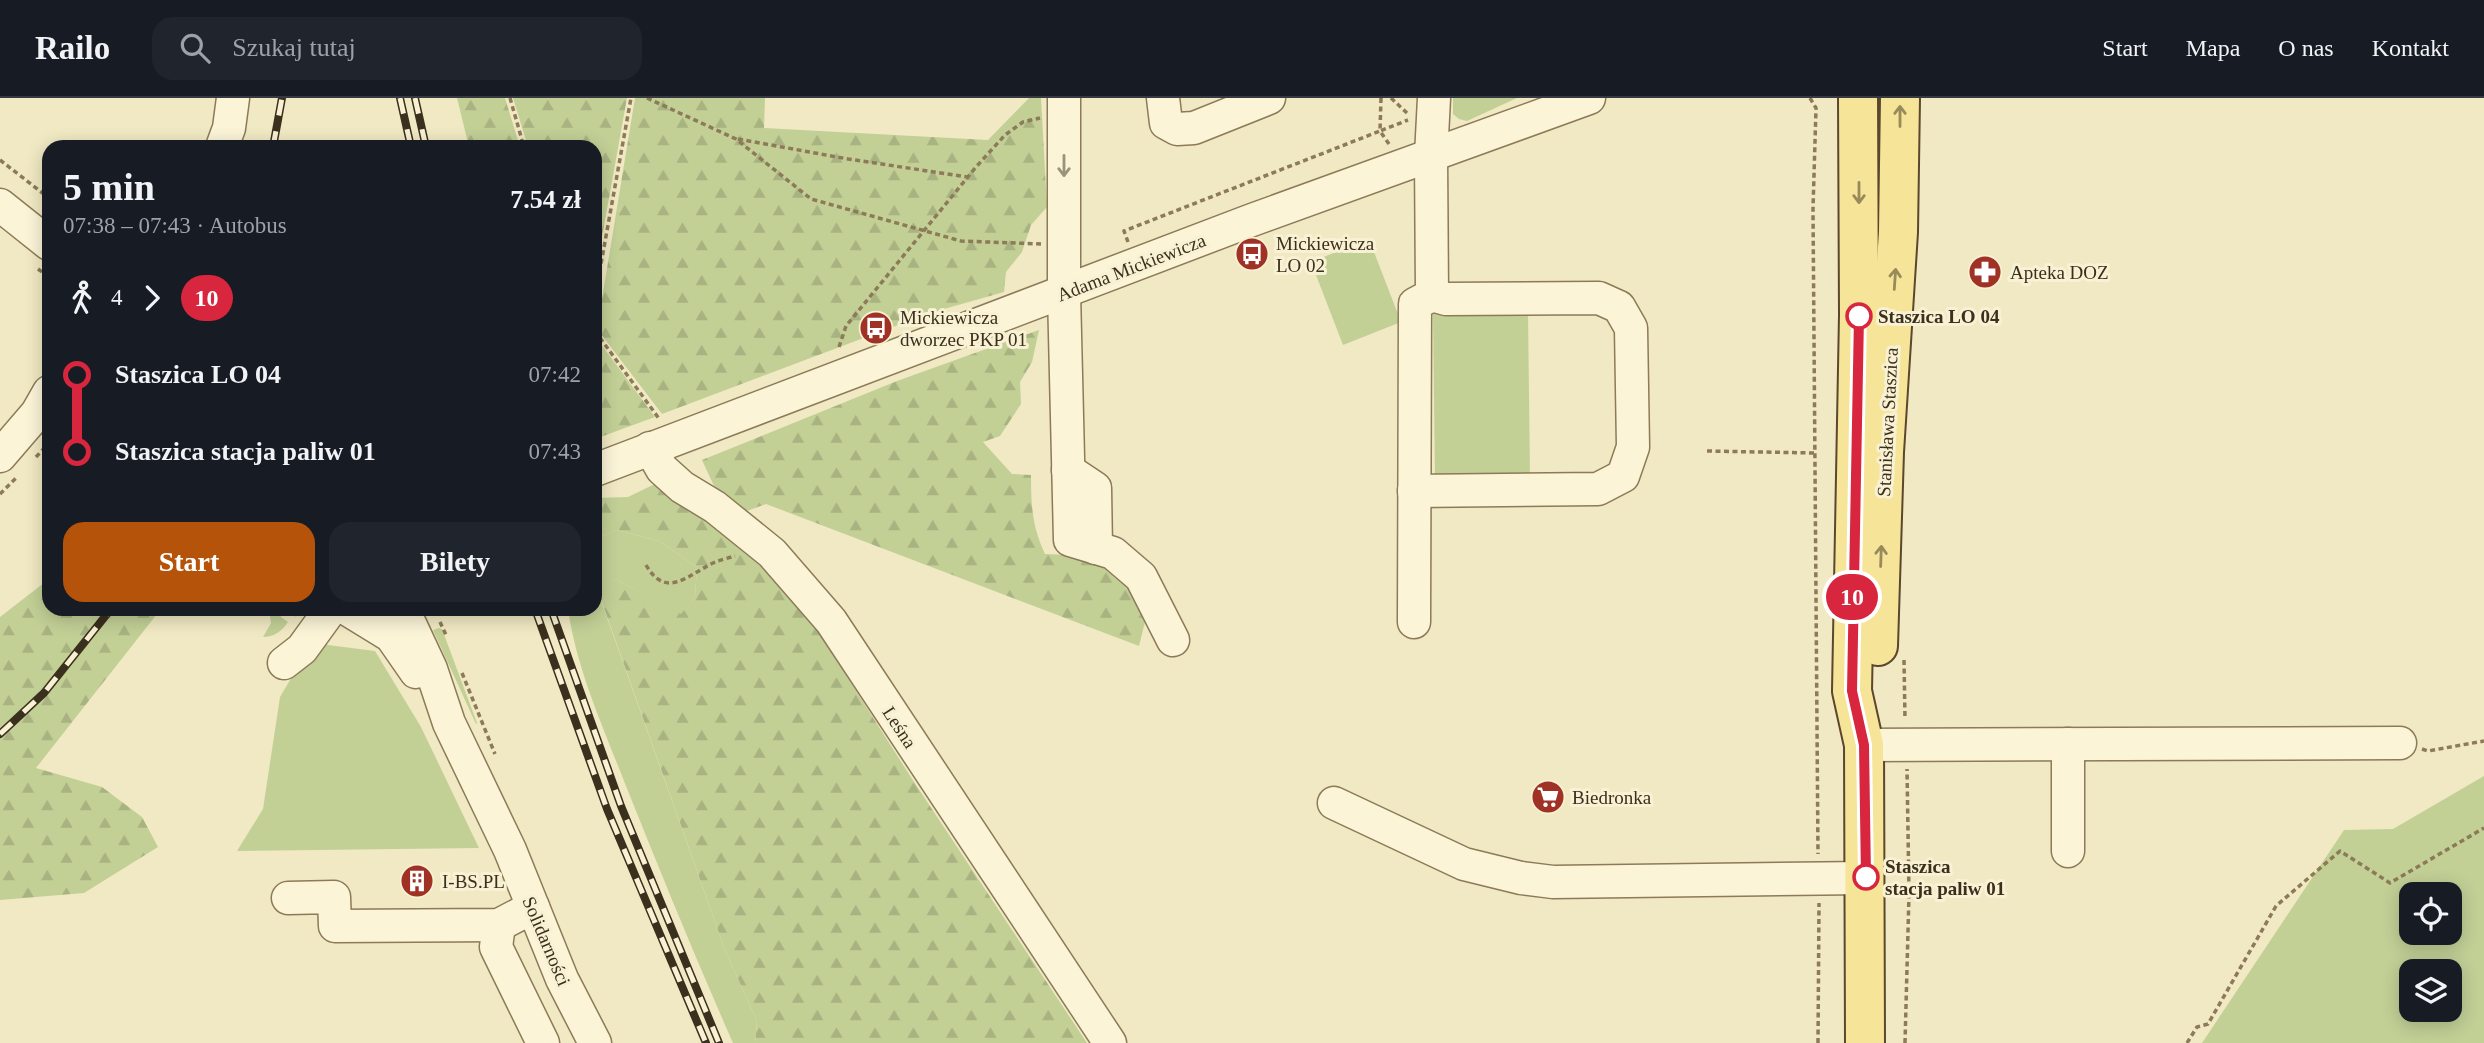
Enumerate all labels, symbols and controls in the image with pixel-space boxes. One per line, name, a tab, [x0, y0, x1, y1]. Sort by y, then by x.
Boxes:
search box	[152, 17, 642, 80]
icon: search	[176, 29, 214, 67]
text: Railo	[35, 30, 110, 66]
text: Szukaj tutaj	[232, 33, 356, 62]
text: Start	[2102, 35, 2148, 61]
text: Mapa	[2186, 35, 2240, 61]
text: O nas	[2278, 35, 2334, 61]
text: Kontakt	[2372, 35, 2449, 61]
one-way arrow	[1893, 105, 1907, 128]
one-way arrow	[1057, 154, 1071, 177]
text: 5 min	[63, 166, 155, 208]
one-way arrow	[1852, 181, 1865, 204]
text: 7.54 zł	[510, 185, 581, 214]
text: 07:38 – 07:43 · Autobus	[63, 213, 287, 238]
street label: Adama Mickiewicza	[1054, 229, 1209, 306]
place label: Mickiewicza LO 02	[1276, 233, 1375, 276]
bus stop icon: Mickiewicza LO 02	[1233, 235, 1271, 273]
pharmacy icon: Apteka DOZ	[1966, 253, 2004, 291]
place label: Apteka DOZ	[2010, 262, 2109, 283]
one-way arrow	[1889, 269, 1902, 291]
icon: walk	[63, 279, 101, 317]
icon: forward	[133, 279, 171, 317]
text: 4	[111, 285, 123, 310]
text: 10	[195, 285, 219, 311]
marker: Staszica LO 04	[1846, 303, 1872, 329]
place label: Staszica LO 04	[1878, 306, 2000, 327]
place label: Mickiewicza dworzec PKP 01	[900, 307, 1027, 350]
bus stop icon: Mickiewicza dworzec PKP 01	[857, 309, 895, 347]
street label: Stanisława Staszica	[1873, 346, 1902, 497]
text: Staszica LO 04	[115, 360, 281, 389]
text: 07:42	[529, 362, 581, 387]
text: Staszica stacja paliw 01	[115, 437, 376, 466]
text: 07:43	[529, 439, 581, 464]
button: Start	[63, 522, 315, 602]
button: Bilety	[329, 522, 581, 602]
one-way arrow	[1874, 544, 1887, 567]
line badge: 10	[1820, 574, 1884, 620]
text: 10	[1840, 584, 1864, 610]
street label: Leśna	[878, 703, 921, 752]
supermarket icon: Biedronka	[1529, 778, 1567, 816]
place label: Biedronka	[1572, 787, 1652, 808]
place label: Staszica stacja paliw 01	[1885, 856, 2005, 899]
building icon: I-BS.PL	[398, 862, 436, 900]
marker: Staszica stacja paliw 01	[1853, 864, 1879, 890]
place label: I-BS.PL	[442, 871, 505, 892]
map controls	[2399, 882, 2462, 1022]
button: locate	[2399, 882, 2462, 945]
street label: Solidarności	[518, 893, 575, 989]
button: layers	[2399, 959, 2462, 1022]

